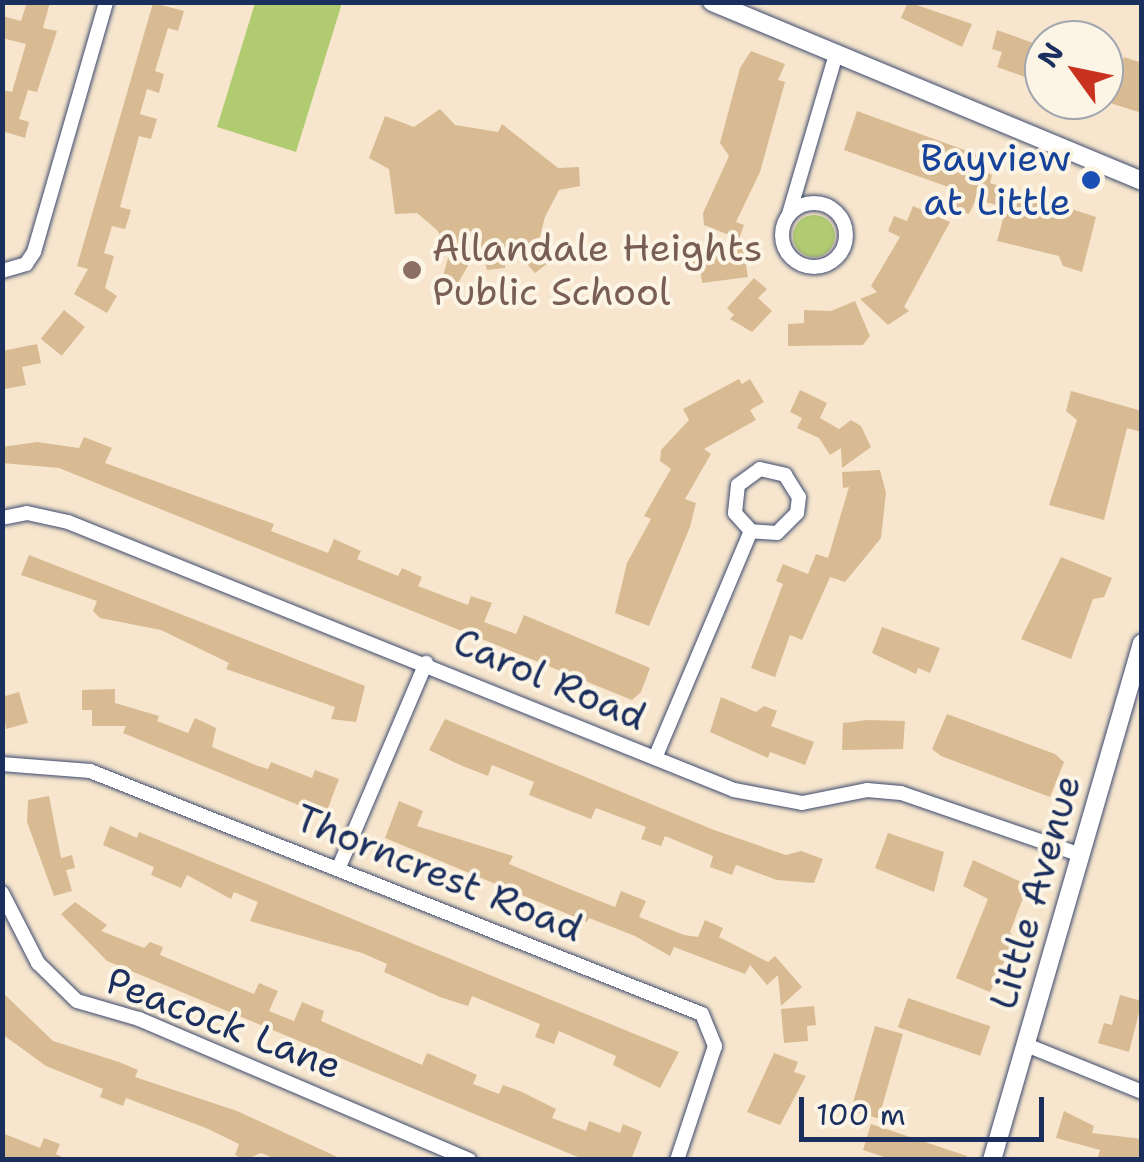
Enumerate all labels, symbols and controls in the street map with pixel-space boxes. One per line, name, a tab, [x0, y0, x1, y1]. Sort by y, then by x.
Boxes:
north arrow	[1024, 20, 1124, 120]
text: N	[1029, 35, 1072, 74]
place label: Bayview at Little	[920, 135, 1071, 224]
marker: Bayview at Little	[1080, 169, 1102, 191]
place label: Allandale Heights Public School	[432, 225, 762, 314]
marker: Allandale Heights Public School	[401, 259, 423, 281]
street label: Carol Road	[447, 618, 653, 740]
street label: Little Avenue	[980, 770, 1090, 1014]
street label: Thorncrest Road	[289, 795, 589, 951]
street label: Peacock Lane	[100, 957, 348, 1089]
scale bar	[804, 1077, 1049, 1139]
text: 100 m	[816, 1094, 906, 1135]

